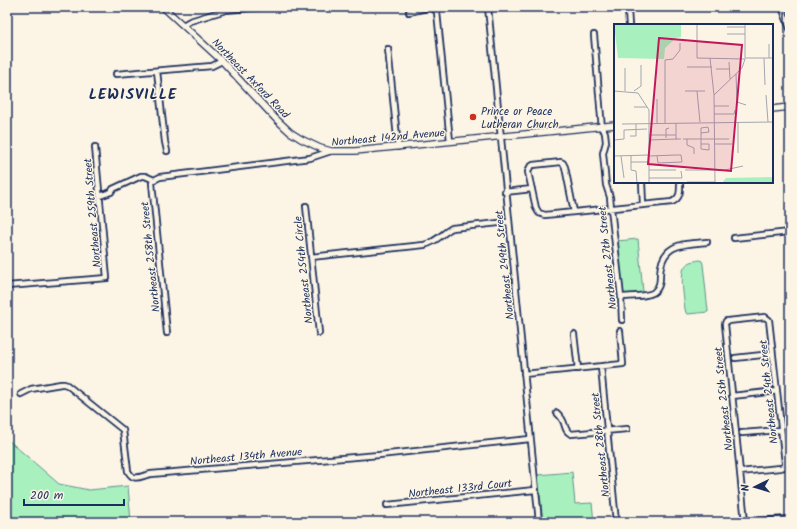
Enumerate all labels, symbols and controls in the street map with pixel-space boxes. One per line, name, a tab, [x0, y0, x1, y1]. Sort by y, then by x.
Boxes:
inset map	[614, 24, 773, 183]
street label: Northeast Axford Road	[207, 34, 294, 123]
district label: LEWISVILLE	[89, 83, 177, 107]
place label: Prince or Peace Lutheran Church	[481, 103, 559, 134]
marker: Prince or Peace Lutheran Church	[468, 112, 478, 122]
street label: Northeast 142nd Avenue	[331, 124, 446, 152]
street label: Northeast 259th Street	[79, 157, 107, 268]
street label: Northeast 258th Street	[136, 200, 166, 313]
street label: Northeast 27th Street	[594, 205, 622, 310]
street label: Northeast 249th Street	[490, 209, 520, 321]
street label: Northeast 254th Circle	[289, 215, 319, 325]
street label: Northeast 24th Street	[754, 338, 783, 445]
street label: Northeast 25th Street	[710, 345, 738, 452]
street label: Northeast 28th Street	[586, 391, 615, 498]
street label: Northeast 134th Avenue	[189, 443, 303, 471]
north arrow	[735, 467, 775, 507]
street label: Northeast 133rd Court	[407, 475, 513, 503]
scale bar	[24, 481, 124, 507]
text: N	[737, 483, 755, 492]
text: 200 m	[30, 486, 64, 505]

